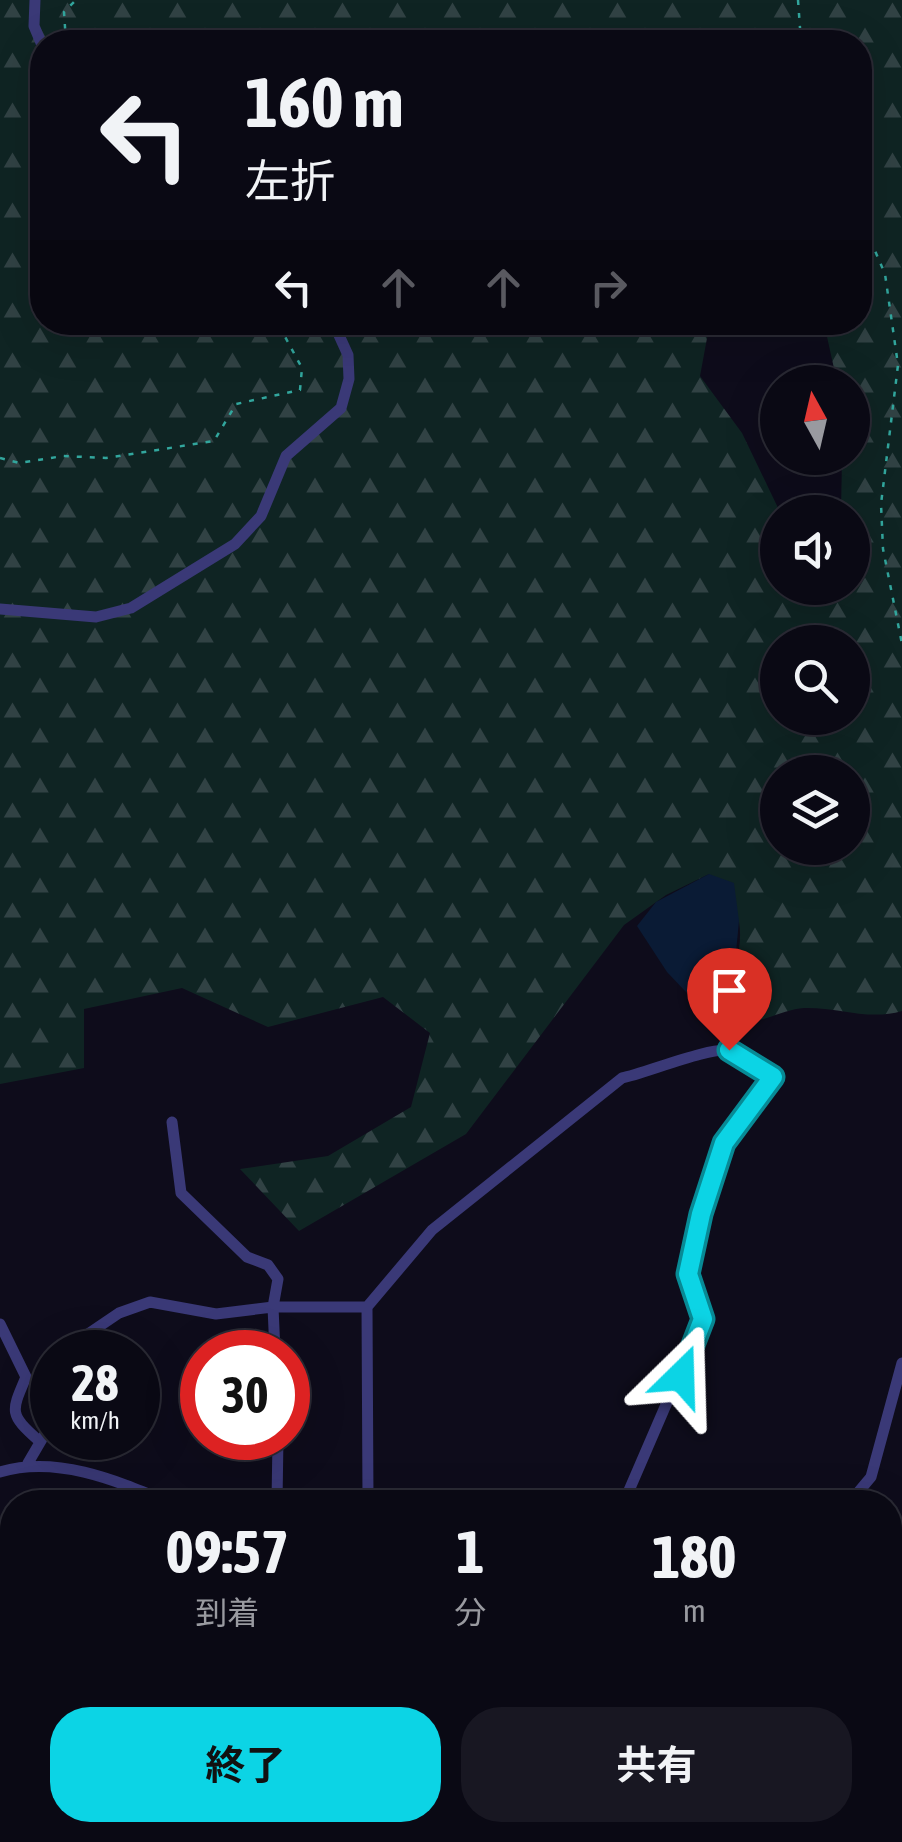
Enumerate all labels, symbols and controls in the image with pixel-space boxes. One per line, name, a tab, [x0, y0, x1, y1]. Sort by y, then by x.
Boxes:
text: 160 m	[245, 62, 404, 142]
icon: left	[80, 70, 210, 200]
text: 左折	[245, 155, 335, 207]
icon: left	[266, 260, 321, 315]
icon: ahead	[371, 260, 426, 315]
icon: ahead	[476, 260, 531, 315]
icon: right	[581, 260, 636, 315]
north arrow	[760, 365, 870, 475]
map controls	[760, 365, 870, 865]
button: sound	[760, 495, 870, 605]
button: search	[760, 625, 870, 735]
button: layers	[760, 755, 870, 865]
pin	[687, 948, 772, 1051]
icon: arrive	[702, 963, 757, 1018]
position arrow	[629, 1324, 733, 1428]
speed limit sign: 30	[180, 1330, 310, 1460]
text: 28	[71, 1354, 118, 1412]
text: km/h	[70, 1406, 120, 1434]
text: 09:57	[165, 1517, 289, 1586]
text: 1	[456, 1517, 485, 1586]
text: 180	[652, 1522, 737, 1591]
text: m	[683, 1592, 706, 1629]
text: 到着	[195, 1594, 259, 1631]
text: 分	[454, 1594, 486, 1631]
button: 終了	[50, 1707, 441, 1822]
button: 共有	[461, 1707, 852, 1822]

